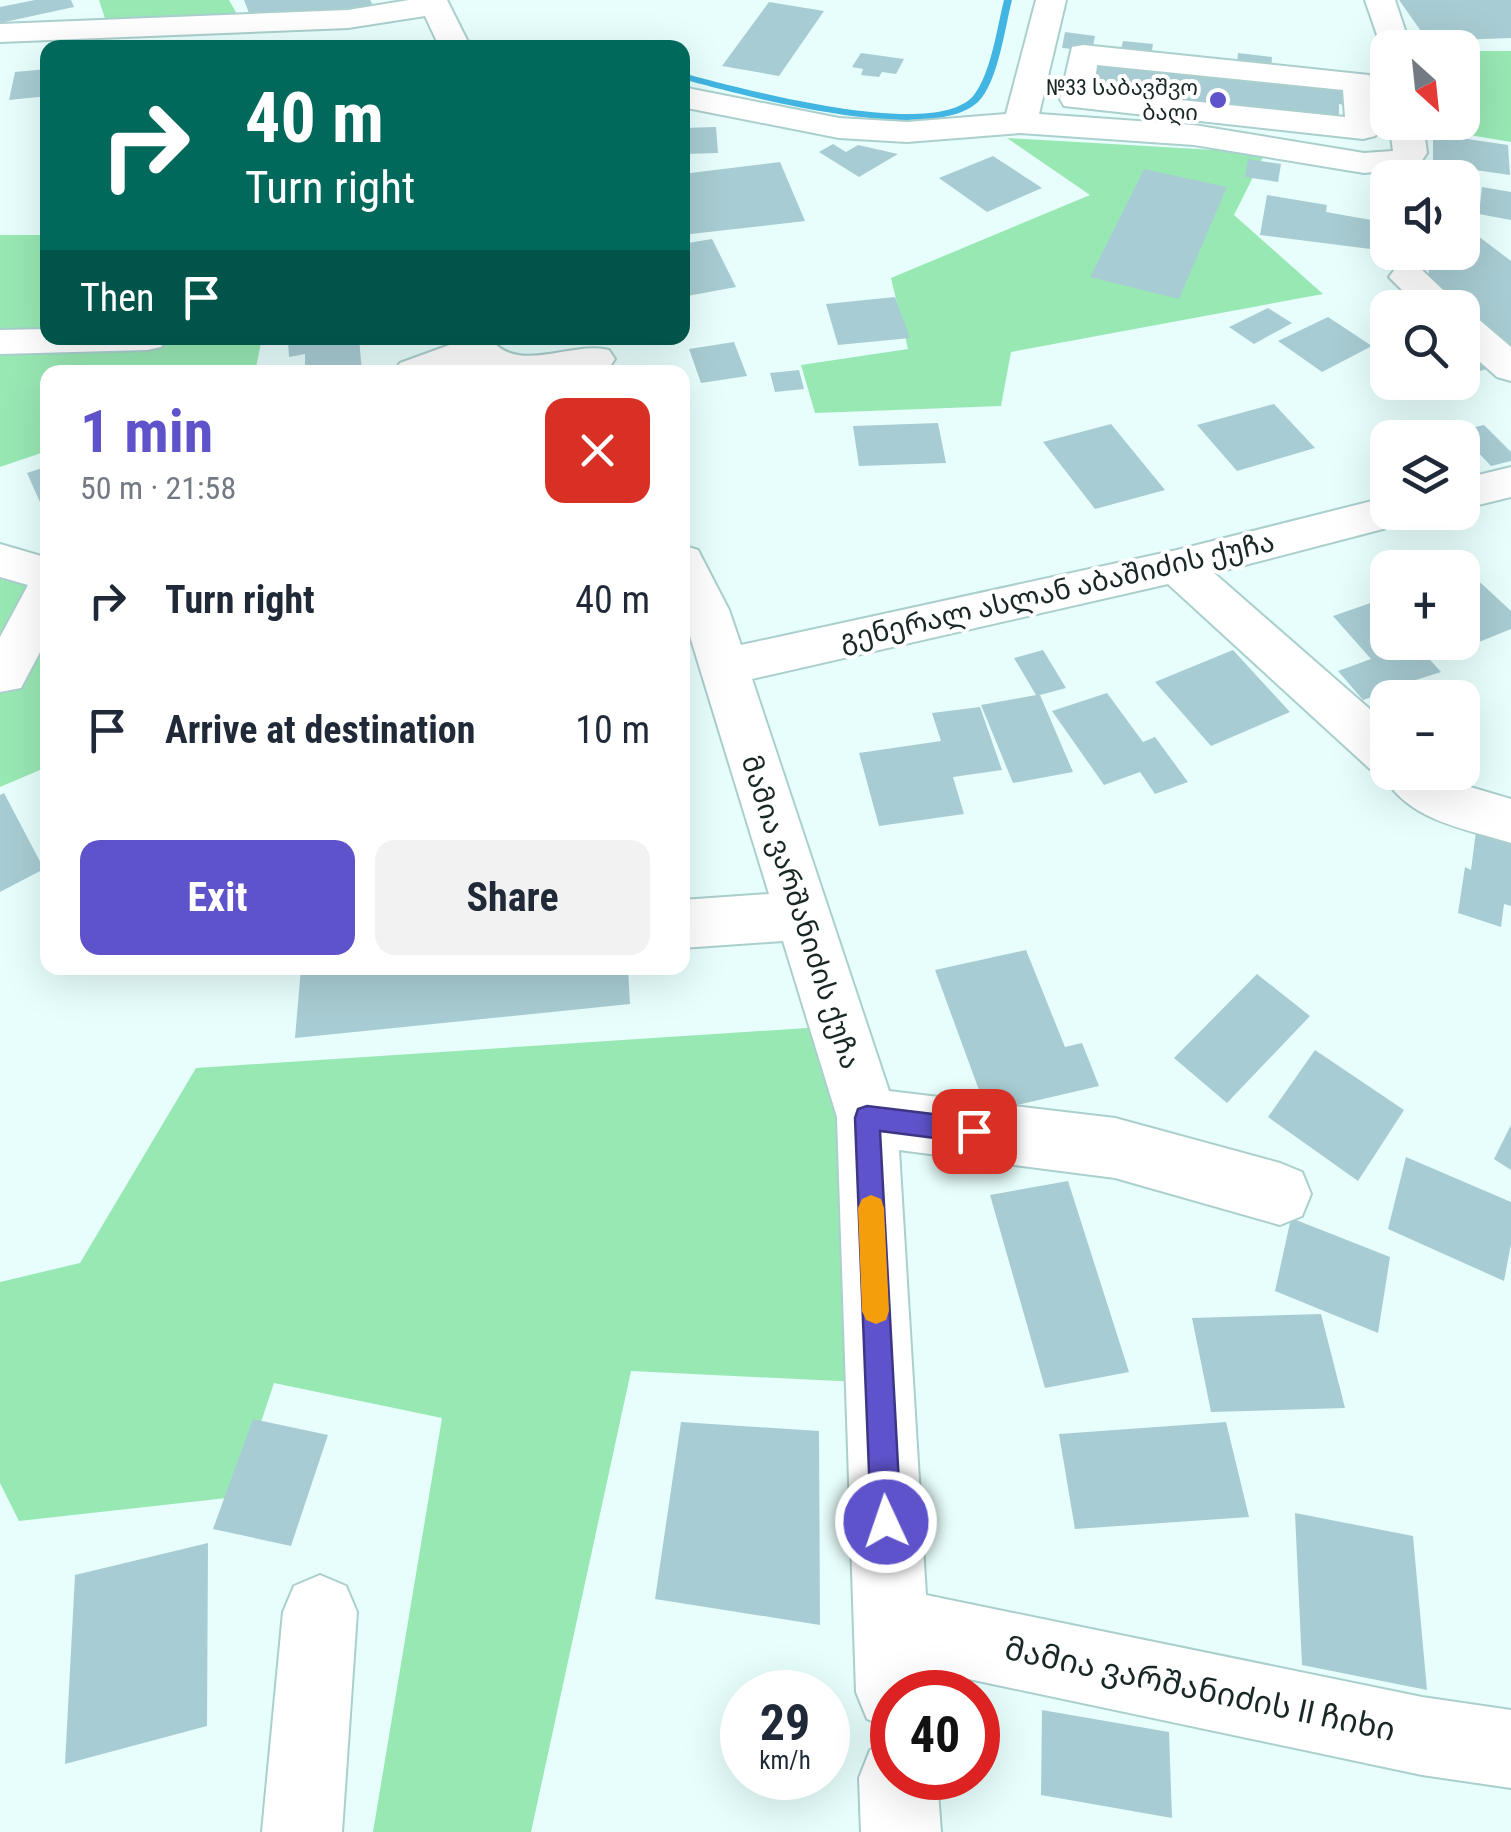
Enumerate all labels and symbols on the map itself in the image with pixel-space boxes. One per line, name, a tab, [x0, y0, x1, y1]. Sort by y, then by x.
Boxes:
north arrow	[1370, 30, 1480, 140]
place label: №33 საბავშვო ბაღი	[1046, 75, 1198, 126]
marker: №33 საბავშვო ბაღი	[1207, 89, 1229, 111]
street label: გენერალ ასლან აბაშიძის ქუჩა	[836, 525, 1278, 657]
street label: მამია ვარშანიძის ქუჩა	[735, 751, 867, 1073]
pin	[932, 1089, 1017, 1174]
position arrow	[834, 1470, 938, 1574]
street label: მამია ვარშანიძის II ჩიხი	[1001, 1629, 1399, 1749]
speed limit sign: 40	[870, 1670, 1000, 1800]

